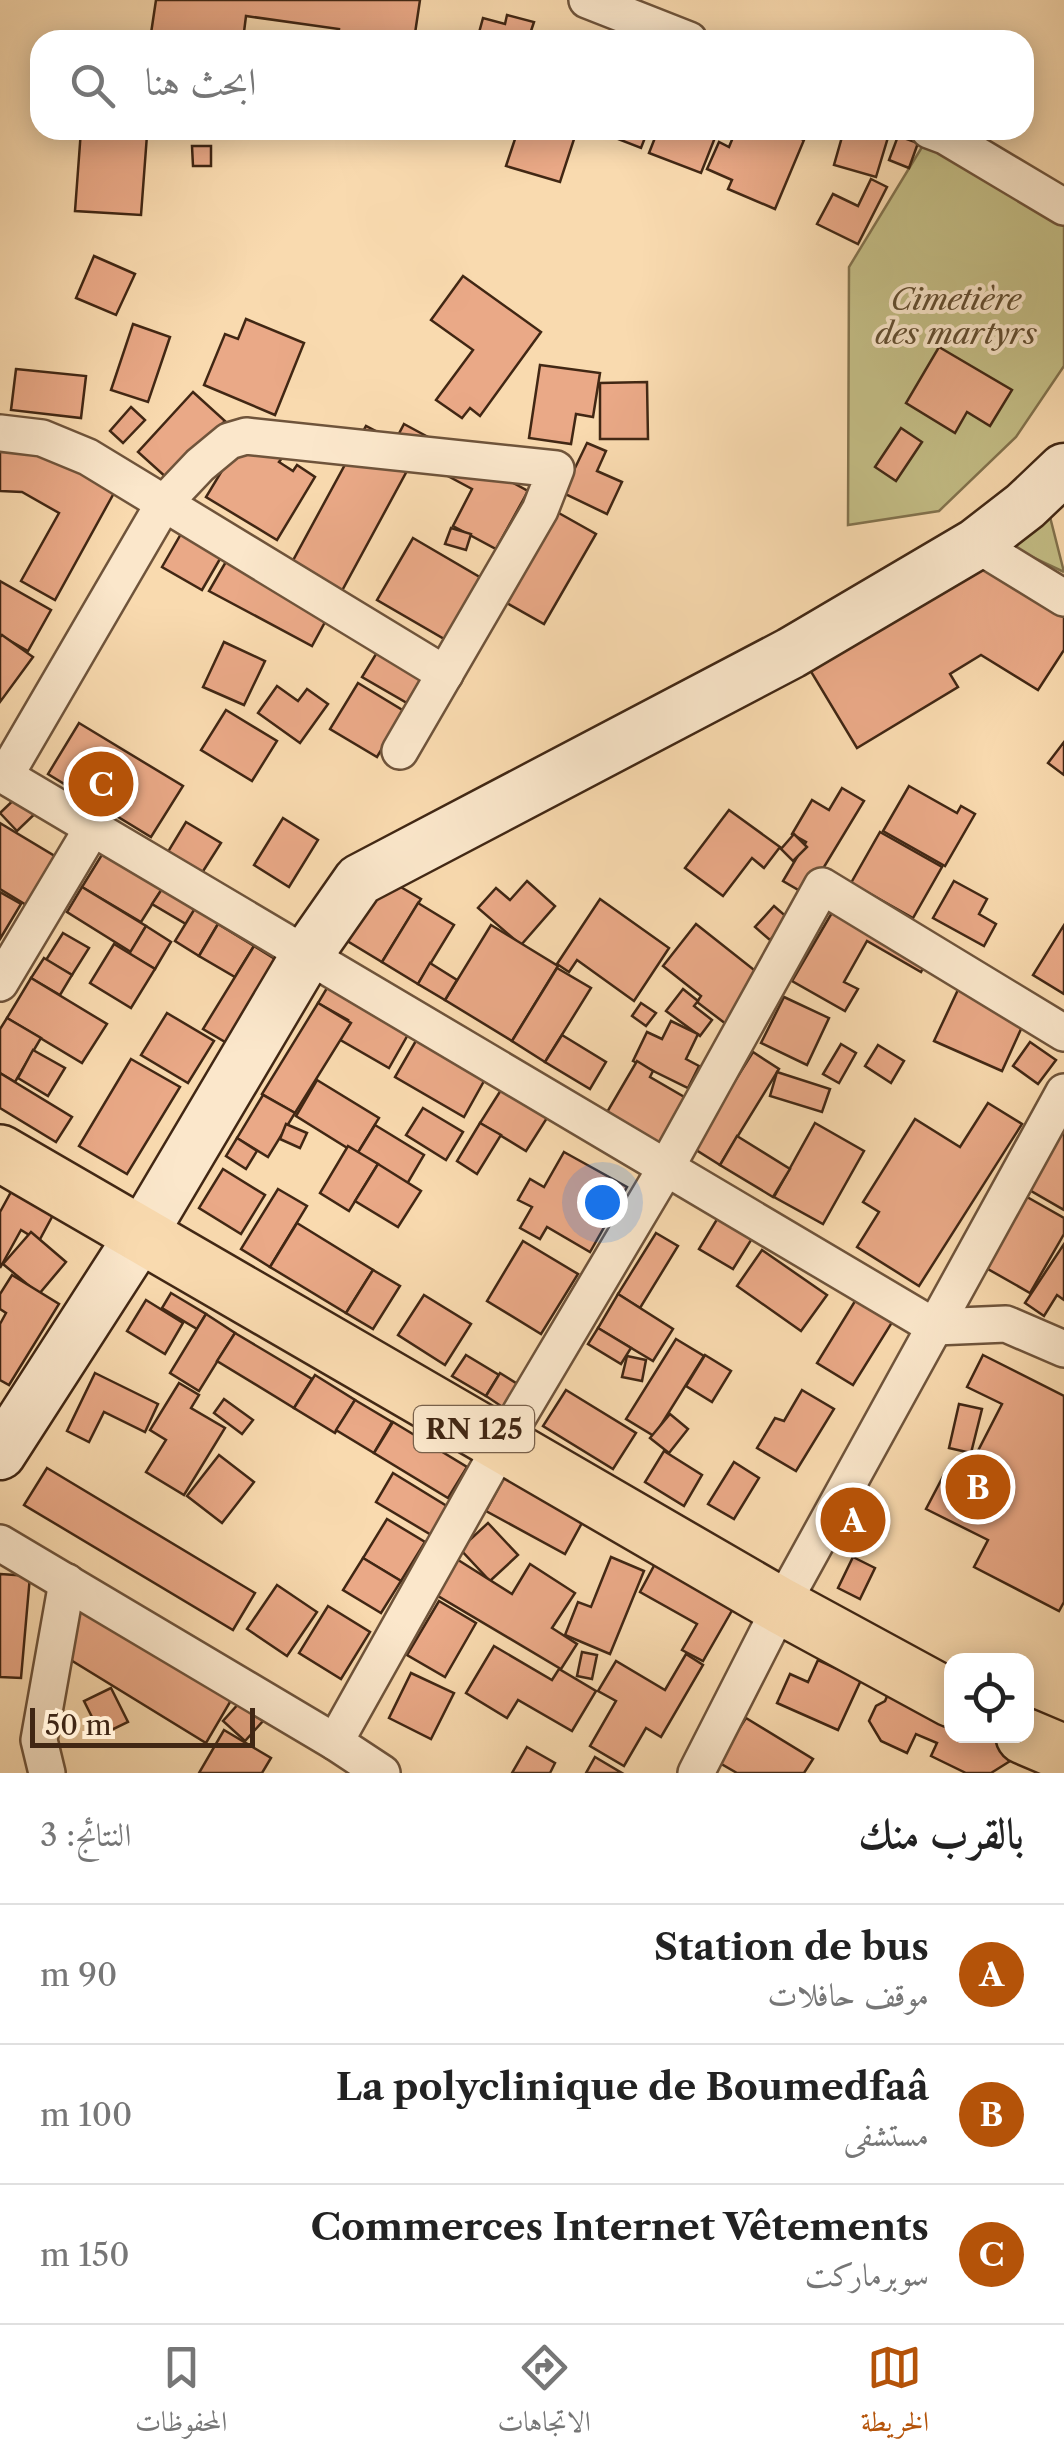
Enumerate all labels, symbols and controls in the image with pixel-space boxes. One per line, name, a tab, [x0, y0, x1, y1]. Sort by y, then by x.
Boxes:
search box	[30, 30, 1034, 140]
icon: search	[65, 58, 120, 113]
text: ابحث هنا	[145, 58, 256, 105]
park label: Cimetière des martyrs	[875, 281, 1038, 352]
pin: C	[68, 746, 134, 822]
your location	[577, 1177, 628, 1228]
road number: RN 125	[414, 1406, 534, 1452]
pin: B	[946, 1450, 1010, 1524]
pin: A	[820, 1482, 886, 1558]
map controls	[944, 1653, 1034, 1743]
button: locate	[944, 1653, 1034, 1743]
scale bar	[30, 1703, 255, 1748]
text: 50 m	[45, 1708, 112, 1742]
text: بالقرب منك	[858, 1807, 1024, 1859]
text: النتائج: 3	[40, 1815, 131, 1854]
text: Station de bus	[654, 1923, 929, 1970]
text: 90 m	[40, 1955, 117, 1994]
text: A	[979, 1955, 1004, 1994]
text: موقف حافلات	[767, 1975, 929, 2014]
text: La polyclinique de Boumedfaâ	[336, 2063, 929, 2110]
text: 100 m	[40, 2095, 132, 2134]
text: B	[980, 2095, 1003, 2134]
text: مستشفى	[844, 2115, 929, 2154]
text: Commerces Internet Vêtements	[310, 2203, 929, 2250]
text: 150 m	[40, 2235, 129, 2274]
text: C	[979, 2235, 1004, 2274]
text: سوبرماركت	[805, 2255, 929, 2294]
tab: المحفوظات	[135, 2340, 227, 2449]
tab: الاتجاهات	[497, 2340, 591, 2449]
tab: الخريطة	[861, 2340, 929, 2449]

